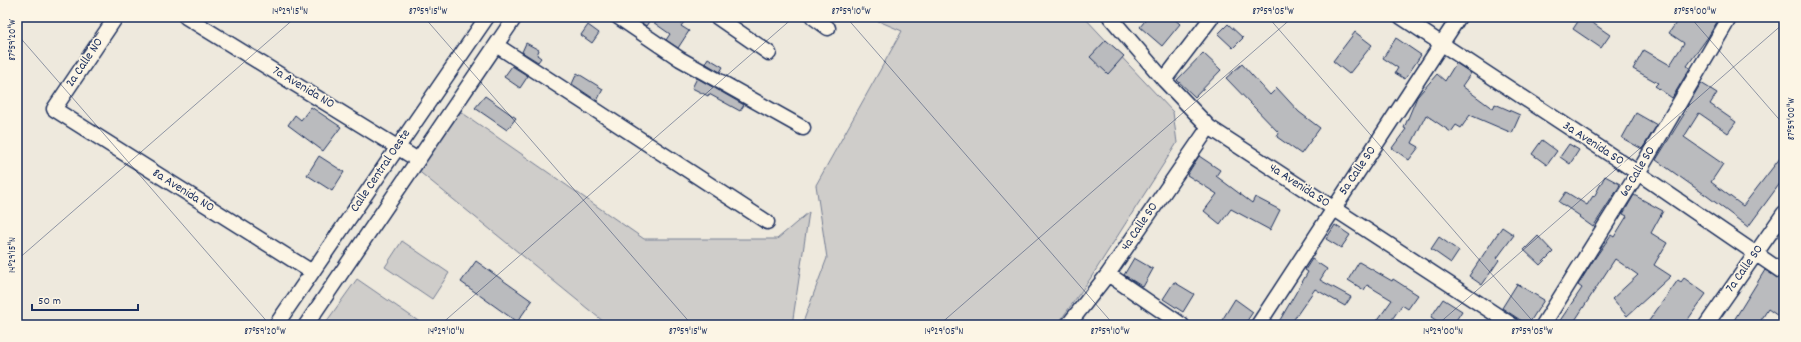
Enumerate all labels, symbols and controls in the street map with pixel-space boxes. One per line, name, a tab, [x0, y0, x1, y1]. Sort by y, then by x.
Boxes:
text: 14°29'15"N	[272, 5, 308, 19]
text: 87°59'15"W	[409, 5, 447, 19]
text: 87°59'10"W	[831, 5, 871, 19]
text: 87°59'05"W	[1252, 5, 1294, 19]
text: 87°59'00"W	[1674, 5, 1716, 19]
text: 87°59'20"W	[6, 19, 20, 61]
street label: 2a Calle NO	[61, 34, 109, 92]
street label: 7a Avenida NO	[268, 62, 338, 114]
text: 87°59'00"W	[1785, 98, 1799, 140]
street label: 3a Avenida SO	[1559, 117, 1627, 171]
street label: Calle Central Oeste	[346, 125, 416, 216]
street label: 5a Calle SO	[1335, 143, 1381, 199]
street label: 6a Calle SO	[1615, 143, 1661, 201]
street label: 4a Avenida SO	[1265, 159, 1333, 213]
street label: 8a Avenida NO	[148, 164, 218, 218]
street label: 4a Calle SO	[1117, 199, 1163, 255]
text: 14°29'15"N	[6, 237, 20, 273]
street label: 7a Calle SO	[1722, 241, 1768, 297]
scale bar	[32, 286, 138, 312]
text: 50 m	[38, 293, 61, 310]
text: 87°59'20"W	[244, 325, 286, 339]
text: 14°29'10"N	[428, 325, 464, 339]
text: 87°59'15"W	[669, 325, 707, 339]
text: 14°29'05"N	[924, 325, 964, 339]
text: 87°59'10"W	[1090, 325, 1130, 339]
text: 14°29'00"N	[1423, 325, 1463, 339]
text: 87°59'05"W	[1511, 325, 1553, 339]

